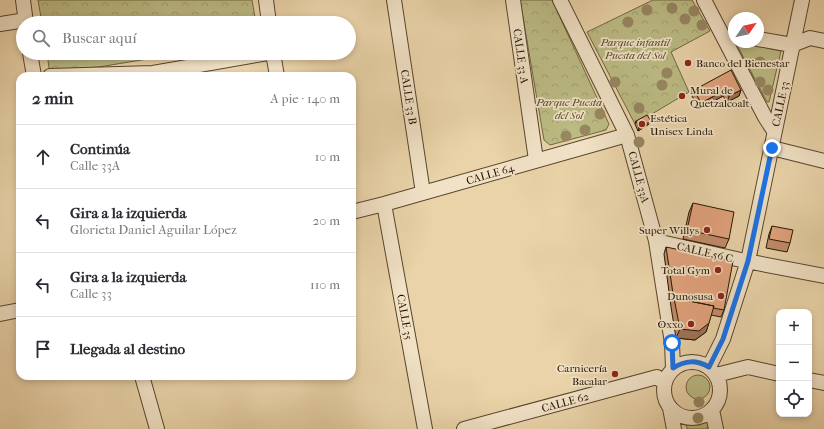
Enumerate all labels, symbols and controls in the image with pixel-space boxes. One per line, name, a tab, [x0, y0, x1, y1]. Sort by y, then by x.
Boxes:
north arrow	[728, 12, 764, 48]
search box	[16, 16, 356, 60]
icon: search	[30, 27, 52, 49]
street label: CALLE 33 A	[510, 28, 531, 85]
text: Buscar aquí	[62, 29, 137, 47]
park label: Parque infantil Puesta del Sol	[599, 36, 671, 62]
place label: Banco del Bienestar	[696, 57, 790, 70]
marker: Banco del Bienestar	[683, 58, 693, 68]
street label: CALLE 33 B	[398, 69, 419, 125]
street label: CALLE 33	[769, 80, 792, 128]
place label: Mural de Quetzalcoalt	[690, 84, 749, 110]
text: 2 min	[32, 88, 73, 108]
text: A pie · 140 m	[270, 91, 340, 106]
marker: Mural de Quetzalcoalt	[677, 91, 687, 101]
park label: Parque Puesta del Sol	[535, 96, 602, 122]
place label: Estética Unisex Linda	[650, 112, 714, 138]
marker: Estética Unisex Linda	[637, 119, 647, 129]
route end	[763, 139, 781, 157]
text: Continúa	[70, 140, 130, 158]
icon: ahead	[32, 146, 54, 168]
text: 10 m	[315, 149, 340, 164]
street label: CALLE 33A	[625, 150, 652, 205]
text: Calle 33A	[70, 158, 120, 173]
street label: CALLE 64	[465, 161, 516, 188]
text: Gira a la izquierda	[70, 204, 186, 222]
icon: left	[32, 210, 54, 232]
text: 20 m	[313, 213, 340, 228]
text: Glorieta Daniel Aguilar López	[70, 222, 237, 237]
place label: Super Willys	[639, 224, 699, 237]
marker: Super Willys	[702, 225, 712, 235]
street label: CALLE 56 C	[675, 240, 734, 265]
place label: Total Gym	[661, 264, 711, 277]
marker: Total Gym	[713, 265, 723, 275]
text: Gira a la izquierda	[70, 268, 186, 286]
icon: left	[32, 274, 54, 296]
text: 110 m	[310, 277, 340, 292]
text: Calle 33	[70, 286, 112, 301]
place label: Dunosusa	[667, 290, 714, 303]
marker: Dunosusa	[716, 291, 726, 301]
street label: CALLE 35	[394, 293, 415, 341]
map controls	[776, 309, 812, 417]
button: +	[776, 309, 812, 345]
place label: Oxxo	[657, 318, 683, 331]
marker: Oxxo	[686, 319, 696, 329]
route start	[663, 334, 681, 352]
icon: arrive	[32, 338, 54, 360]
text: Llegada al destino	[70, 340, 185, 358]
button: −	[776, 345, 812, 381]
place label: Carnicería Bacalar	[557, 362, 608, 388]
marker: Carnicería Bacalar	[610, 369, 620, 379]
button: locate	[776, 381, 812, 417]
street label: CALLE 62	[540, 390, 591, 415]

